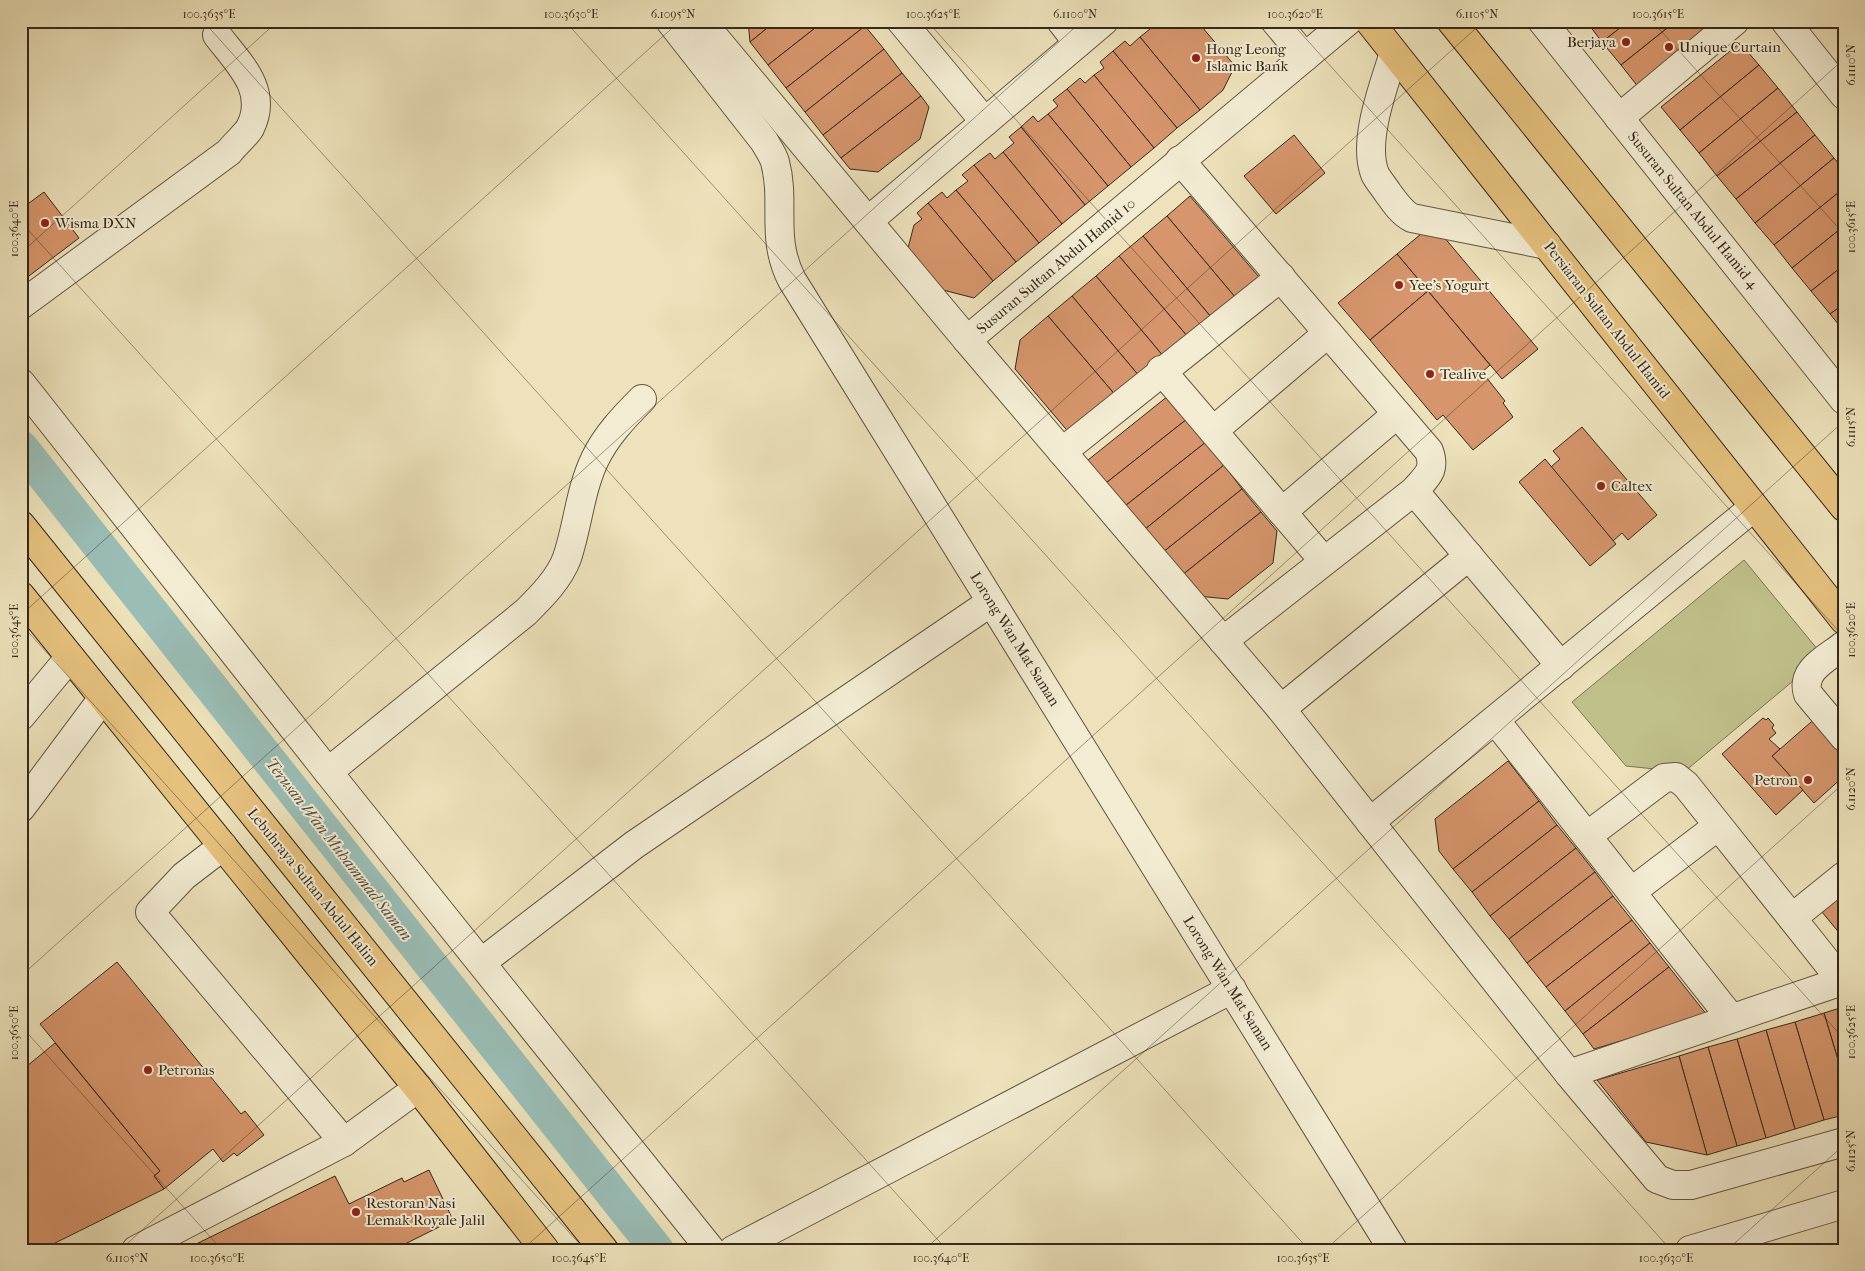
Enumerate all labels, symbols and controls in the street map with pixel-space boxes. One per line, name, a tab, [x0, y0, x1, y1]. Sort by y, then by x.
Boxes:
text: 100.3635°E	[183, 7, 236, 21]
text: 100.3630°E	[544, 7, 598, 21]
text: 6.1095°N	[651, 7, 695, 21]
text: 100.3625°E	[906, 7, 960, 21]
text: 6.1100°N	[1053, 7, 1097, 21]
text: 100.3620°E	[1267, 7, 1323, 21]
text: 6.1105°N	[1456, 7, 1498, 21]
text: 100.3615°E	[1632, 7, 1684, 21]
place label: Berjaya	[1567, 33, 1617, 51]
marker: Berjaya	[1620, 36, 1632, 48]
place label: Unique Curtain	[1679, 38, 1781, 56]
place label: Hong Leong Islamic Bank	[1206, 40, 1288, 75]
marker: Unique Curtain	[1663, 41, 1675, 53]
text: 6.1110°N	[1844, 44, 1858, 86]
marker: Hong Leong Islamic Bank	[1190, 52, 1202, 64]
street label: Susuran Sultan Abdul Hamid 4	[1624, 128, 1763, 293]
street label: Susuran Sultan Abdul Hamid 10	[973, 194, 1139, 338]
text: 100.3640°E	[7, 201, 21, 257]
text: 100.3615°E	[1844, 201, 1858, 253]
place label: Wisma DXN	[54, 214, 137, 232]
marker: Wisma DXN	[39, 217, 51, 229]
street label: Persiaran Sultan Abdul Hamid	[1540, 238, 1674, 403]
place label: Yee's Yogurt	[1408, 276, 1490, 294]
marker: Yee's Yogurt	[1393, 279, 1405, 291]
place label: Tealive	[1440, 365, 1487, 383]
marker: Tealive	[1424, 368, 1436, 380]
text: 6.1115°N	[1844, 407, 1858, 447]
place label: Caltex	[1611, 477, 1653, 495]
marker: Caltex	[1595, 480, 1607, 492]
street label: Lorong Wan Mat Saman	[966, 569, 1064, 710]
text: 100.3620°E	[1844, 602, 1858, 658]
text: 100.3645°E	[7, 604, 21, 658]
water label: Terusan Wan Muhammad Saman	[262, 754, 416, 944]
text: 6.1120°N	[1844, 767, 1858, 811]
place label: Petron	[1754, 771, 1798, 789]
marker: Petron	[1802, 774, 1814, 786]
street label: Lebuhraya Sultan Abdul Halim	[244, 804, 383, 970]
street label: Lorong Wan Mat Saman	[1179, 913, 1277, 1054]
text: 100.3625°E	[1844, 1005, 1858, 1059]
text: 100.3650°E	[7, 1006, 21, 1060]
place label: Petronas	[158, 1061, 215, 1079]
marker: Petronas	[142, 1064, 154, 1076]
text: 6.1125°N	[1844, 1130, 1858, 1172]
place label: Restoran Nasi Lemak Royale Jalil	[366, 1194, 485, 1229]
marker: Restoran Nasi Lemak Royale Jalil	[350, 1206, 362, 1218]
text: 6.1105°N	[106, 1251, 148, 1265]
text: 100.3650°E	[190, 1251, 244, 1265]
text: 100.3645°E	[552, 1251, 606, 1265]
text: 100.3640°E	[913, 1251, 969, 1265]
text: 100.3635°E	[1277, 1251, 1330, 1265]
text: 100.3630°E	[1639, 1251, 1693, 1265]

